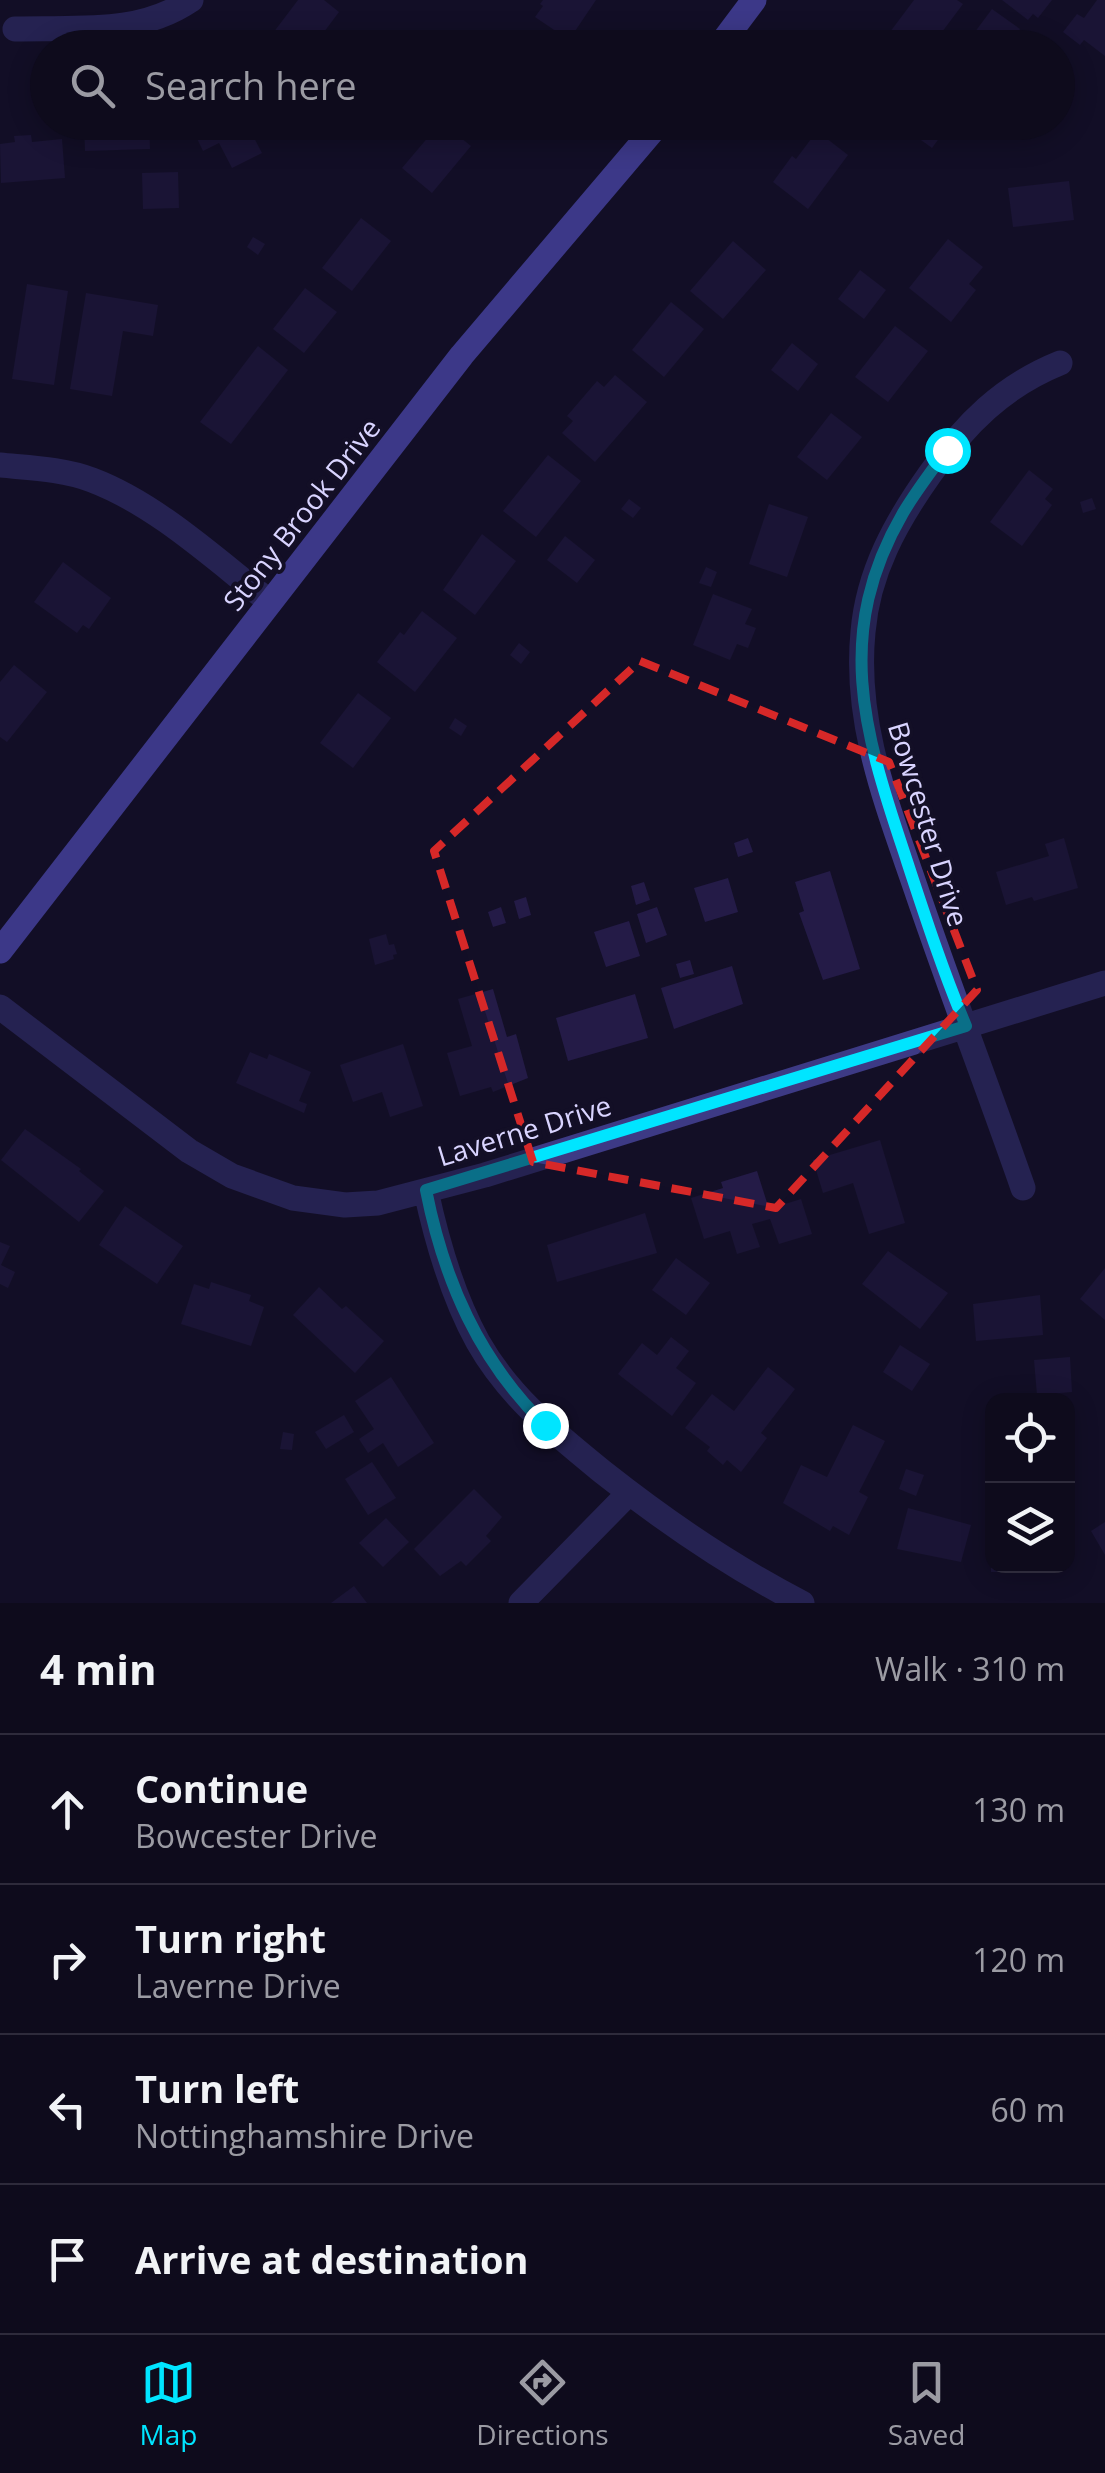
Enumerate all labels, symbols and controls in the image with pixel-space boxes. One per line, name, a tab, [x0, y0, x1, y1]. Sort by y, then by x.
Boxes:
search box	[30, 30, 1075, 140]
icon: search	[65, 58, 120, 113]
text: Search here	[145, 59, 357, 111]
street label: Stony Brook Drive	[214, 410, 388, 618]
route start	[925, 428, 971, 474]
street label: Bowcester Drive	[880, 717, 978, 931]
street label: Laverne Drive	[432, 1086, 616, 1174]
map controls	[985, 1393, 1075, 1573]
button: locate	[985, 1393, 1075, 1483]
route end	[523, 1403, 569, 1449]
button: layers	[985, 1483, 1075, 1573]
text: 4 min	[40, 1640, 157, 1697]
text: Walk · 310 m	[875, 1647, 1065, 1690]
text: Continue	[135, 1762, 308, 1814]
icon: ahead	[40, 1782, 95, 1837]
text: 130 m	[972, 1788, 1065, 1831]
text: Bowcester Drive	[135, 1814, 377, 1857]
text: Turn right	[135, 1912, 326, 1964]
icon: right	[40, 1932, 95, 1987]
text: 120 m	[972, 1938, 1065, 1981]
text: Laverne Drive	[135, 1964, 341, 2007]
text: Turn left	[135, 2062, 299, 2114]
icon: left	[40, 2082, 95, 2137]
text: 60 m	[990, 2088, 1065, 2131]
text: Nottinghamshire Drive	[135, 2114, 474, 2157]
icon: arrive	[40, 2232, 95, 2287]
text: Arrive at destination	[135, 2233, 529, 2285]
tab: Map	[139, 2355, 197, 2453]
tab: Directions	[476, 2355, 609, 2453]
tab: Saved	[888, 2355, 965, 2453]

